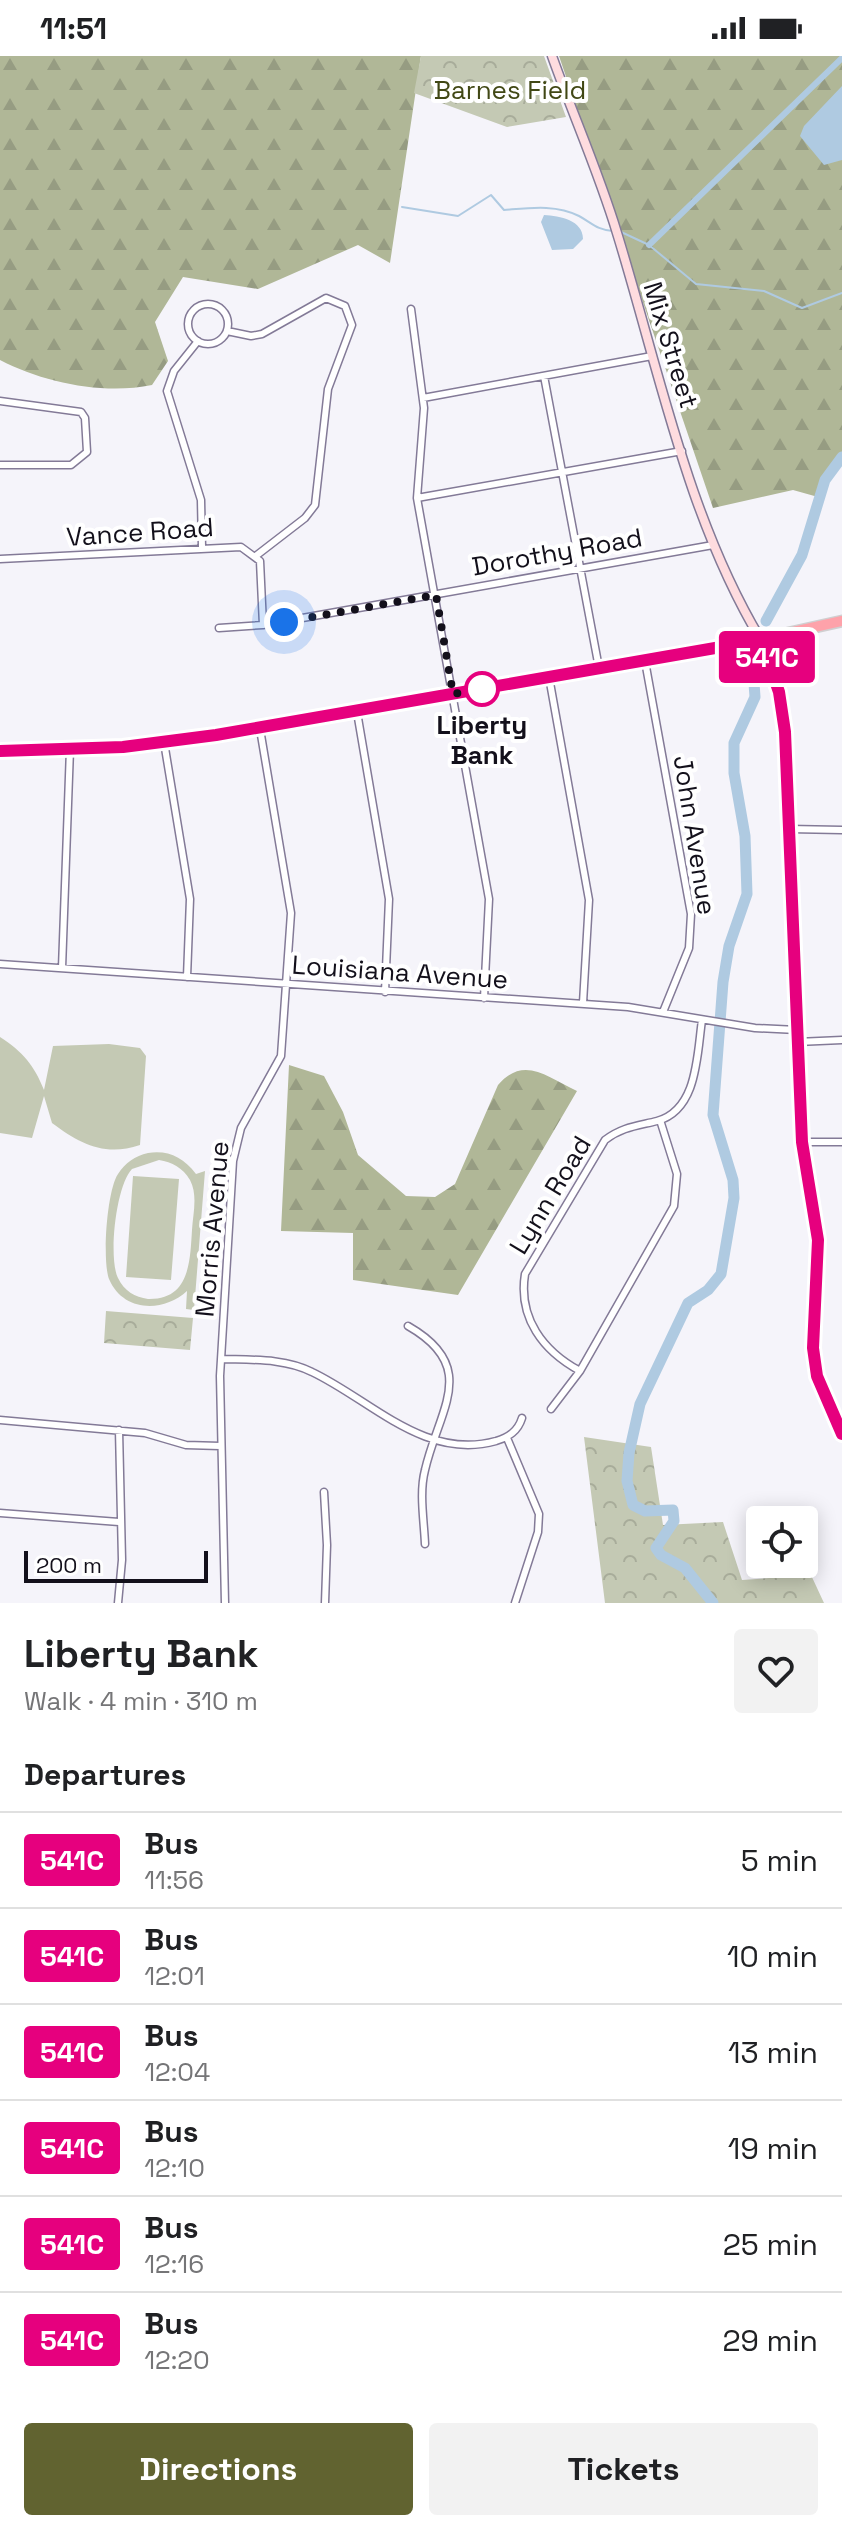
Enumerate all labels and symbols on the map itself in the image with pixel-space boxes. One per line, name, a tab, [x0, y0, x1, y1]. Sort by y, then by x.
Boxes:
park label: Barnes Field	[434, 73, 586, 107]
street label: Mix Street	[636, 278, 706, 412]
street label: Vance Road	[65, 510, 215, 554]
street label: Dorothy Road	[469, 520, 645, 584]
your location	[264, 602, 304, 642]
line badge: 541C	[711, 631, 823, 683]
marker: Liberty Bank	[465, 672, 499, 706]
place label: Liberty Bank	[437, 708, 527, 772]
street label: John Avenue	[666, 753, 724, 917]
street label: Louisiana Avenue	[291, 947, 509, 997]
street label: Lynn Road	[501, 1130, 599, 1260]
street label: Morris Avenue	[187, 1140, 237, 1318]
scale bar	[24, 1547, 208, 1583]

